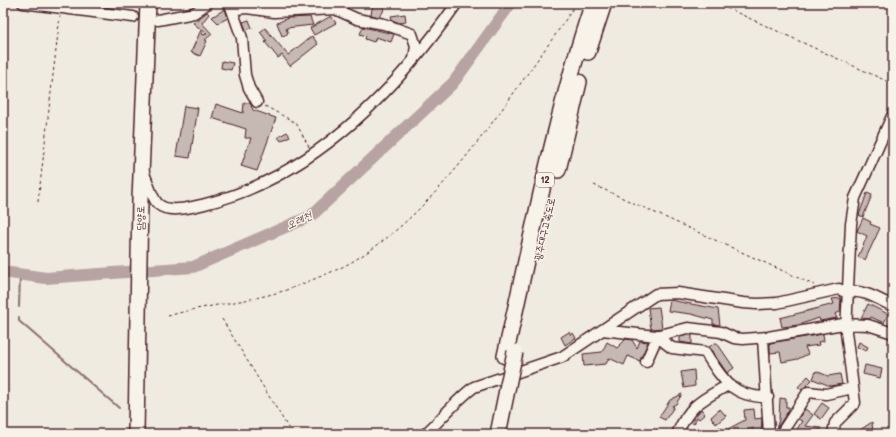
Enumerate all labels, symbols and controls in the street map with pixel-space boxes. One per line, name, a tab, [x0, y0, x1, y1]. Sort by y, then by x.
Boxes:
road number: 12	[536, 173, 554, 187]
street label: 광주대구고속도로	[530, 196, 558, 262]
street label: 담양로	[133, 206, 147, 230]
water label: 오례천	[284, 206, 315, 232]

